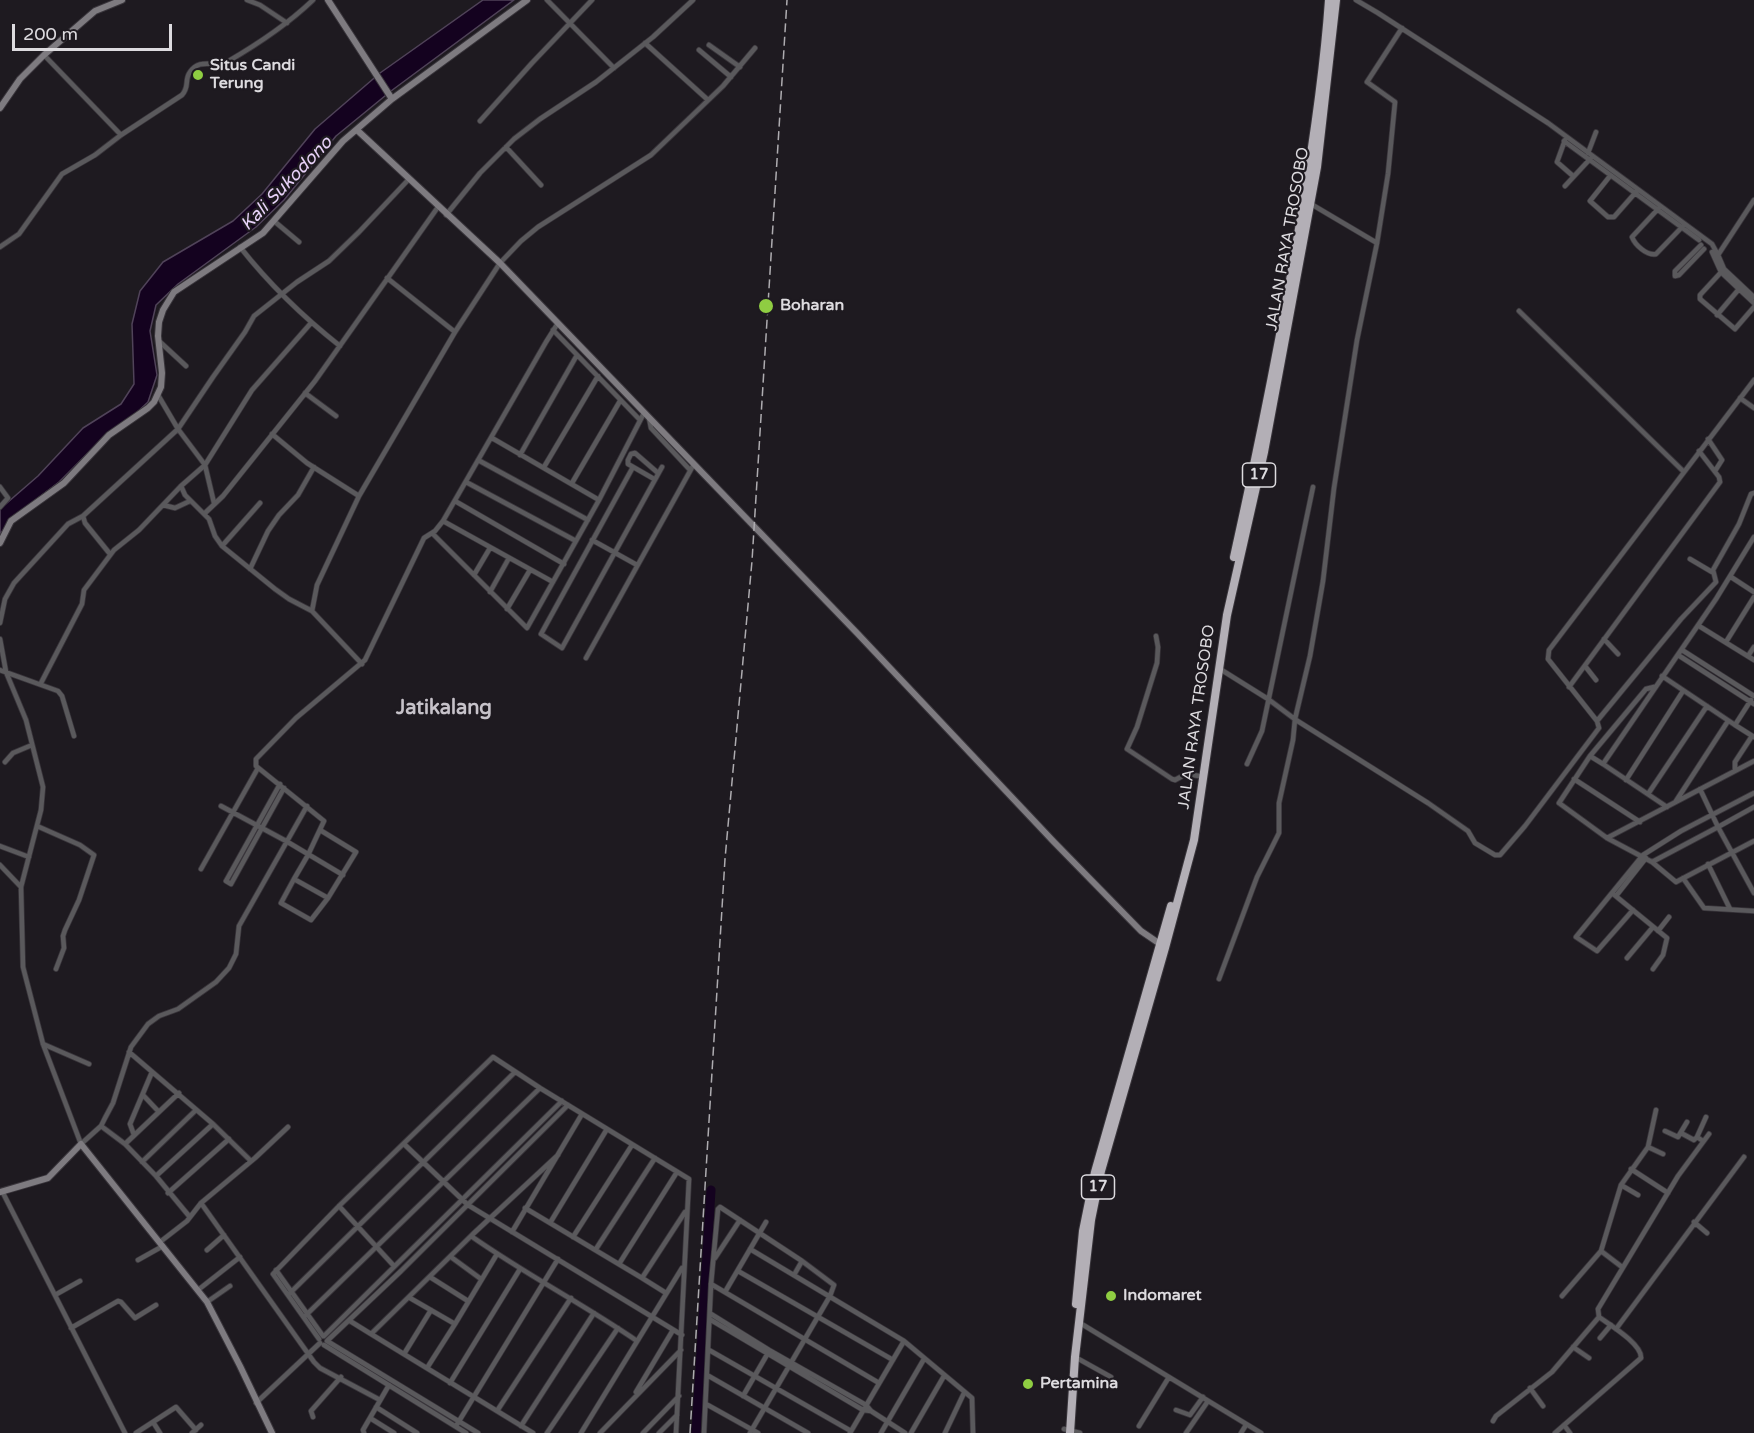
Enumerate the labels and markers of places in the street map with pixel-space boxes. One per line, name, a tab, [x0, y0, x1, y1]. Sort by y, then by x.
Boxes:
place label: Situs Candi Terung	[210, 56, 295, 94]
marker: Situs Candi Terung	[191, 68, 205, 82]
place label: Boharan	[780, 296, 844, 316]
marker: Boharan	[757, 297, 775, 315]
place label: Indomaret	[1123, 1286, 1202, 1306]
marker: Indomaret	[1104, 1289, 1118, 1303]
place label: Pertamina	[1040, 1374, 1118, 1394]
marker: Pertamina	[1021, 1377, 1035, 1391]

